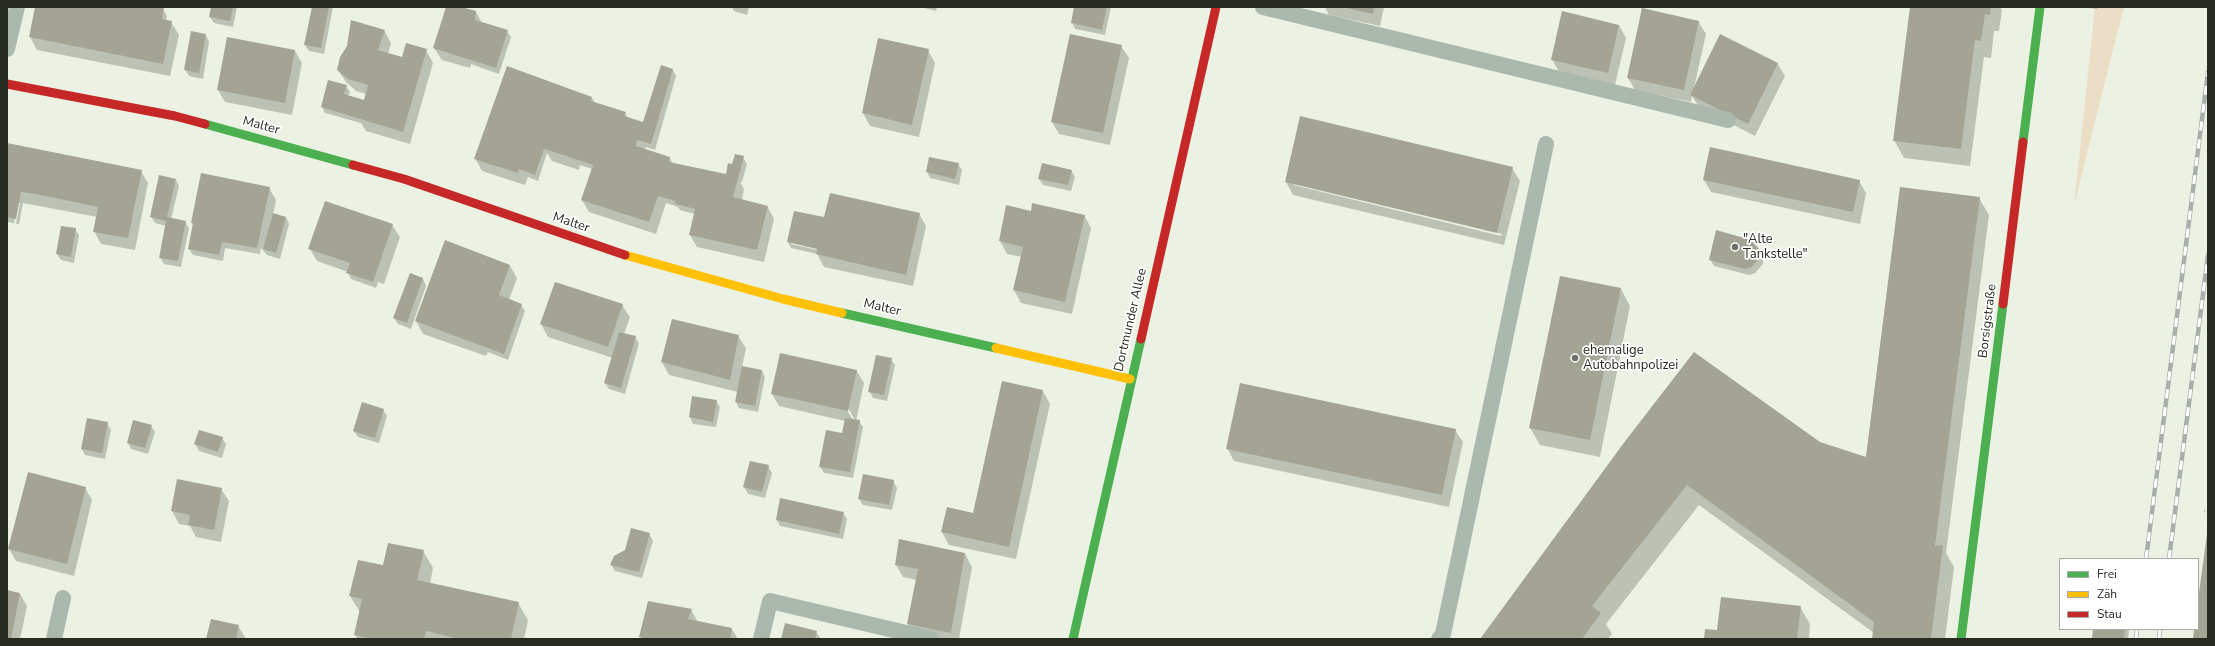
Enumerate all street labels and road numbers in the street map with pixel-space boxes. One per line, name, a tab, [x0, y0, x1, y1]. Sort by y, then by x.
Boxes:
street label: Malter	[241, 114, 281, 138]
street label: Malter	[551, 209, 591, 237]
street label: Dortmunder Allee	[1112, 267, 1150, 373]
street label: Borsigstraße	[1976, 283, 2000, 359]
street label: Malter	[862, 296, 902, 320]

